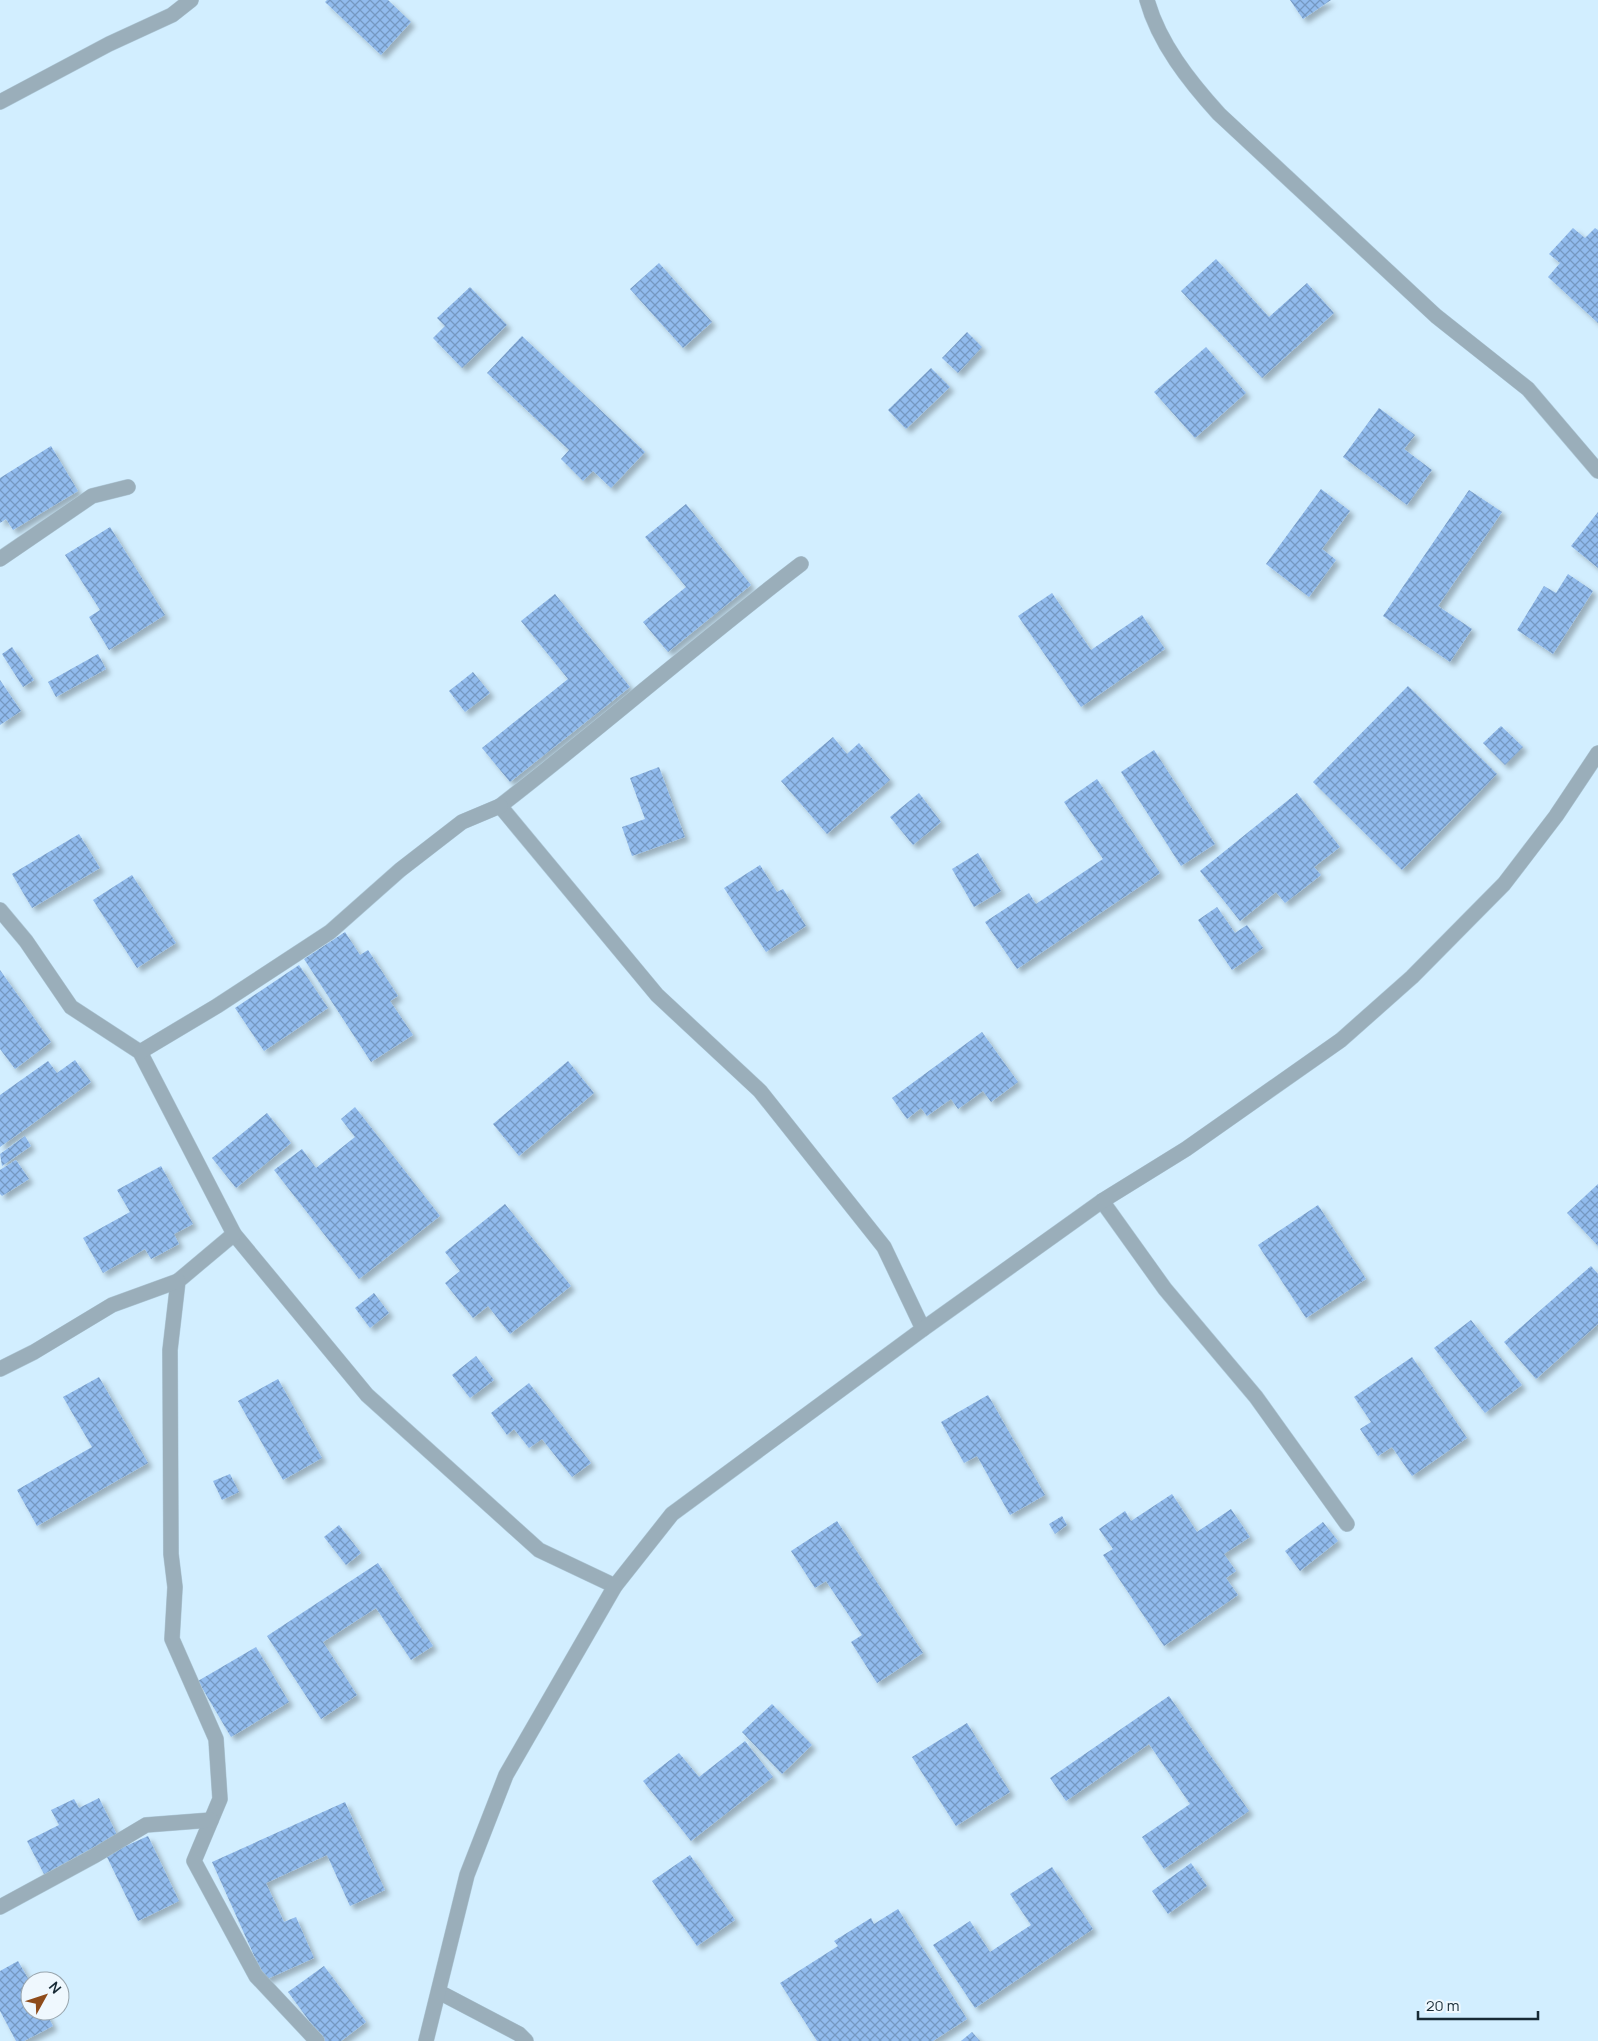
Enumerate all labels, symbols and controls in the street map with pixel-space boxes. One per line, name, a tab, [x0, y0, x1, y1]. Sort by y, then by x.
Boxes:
north arrow	[20, 1971, 70, 2021]
text: N	[45, 1977, 66, 1997]
scale bar	[1418, 1988, 1538, 2020]
text: 20 m	[1426, 1995, 1459, 2016]

